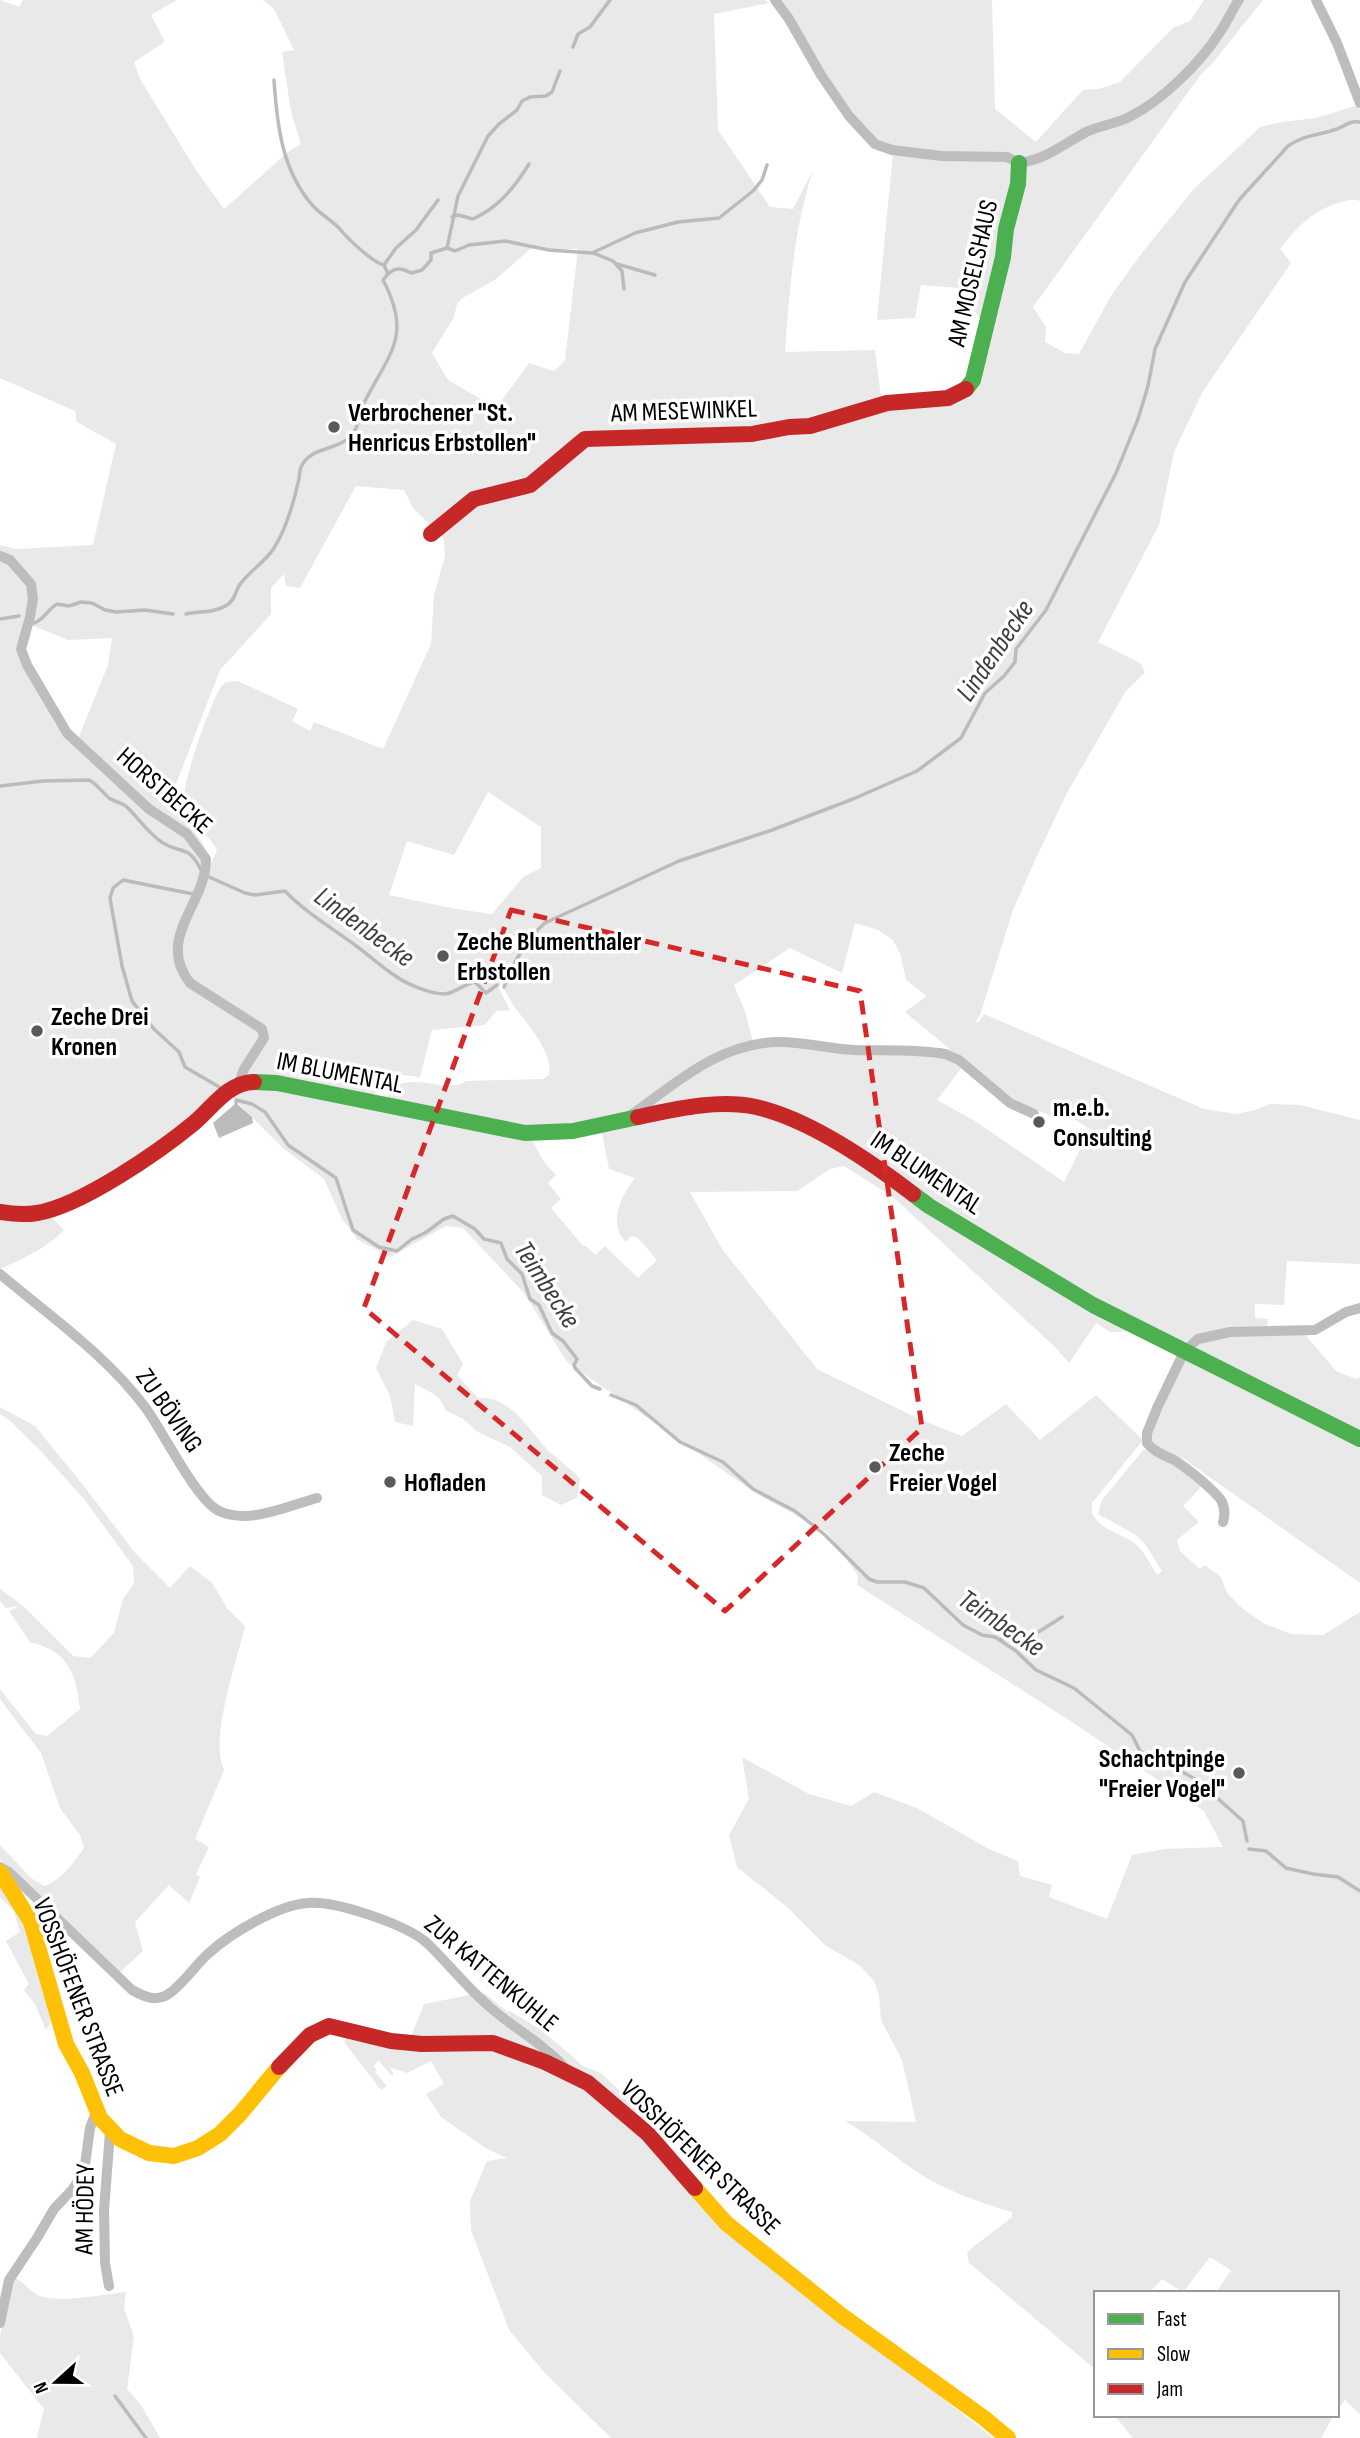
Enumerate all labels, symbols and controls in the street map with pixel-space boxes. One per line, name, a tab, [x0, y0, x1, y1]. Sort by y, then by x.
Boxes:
street label: AM MOSELSHAUS	[941, 197, 1005, 351]
street label: AM MESEWINKEL	[609, 393, 758, 430]
place label: Verbrochener "St. Henricus Erbstollen"	[348, 398, 536, 459]
marker: Verbrochener "St. Henricus Erbstollen"	[326, 419, 342, 435]
water label: Lindenbecke	[949, 594, 1041, 708]
street label: HORSTBECKE	[110, 741, 218, 841]
water label: Lindenbecke	[308, 880, 420, 974]
place label: Zeche Blumenthaler Erbstollen	[457, 927, 641, 988]
marker: Zeche Blumenthaler Erbstollen	[435, 948, 451, 964]
place label: Zeche Drei Kronen	[51, 1002, 149, 1063]
marker: Zeche Drei Kronen	[29, 1023, 45, 1039]
street label: IM BLUMENTAL	[274, 1046, 406, 1101]
place label: m.e.b. Consulting	[1053, 1093, 1152, 1154]
marker: m.e.b. Consulting	[1031, 1114, 1047, 1130]
street label: IM BLUMENTAL	[864, 1125, 988, 1222]
water label: Teimbecke	[506, 1235, 587, 1335]
street label: ZU BÖVING	[129, 1363, 209, 1459]
place label: Zeche Freier Vogel	[889, 1438, 997, 1499]
marker: Zeche Freier Vogel	[867, 1459, 883, 1475]
place label: Hofladen	[404, 1468, 486, 1499]
marker: Hofladen	[382, 1474, 398, 1490]
water label: Teimbecke	[952, 1582, 1051, 1664]
place label: Schachtpinge "Freier Vogel"	[1099, 1744, 1225, 1805]
marker: Schachtpinge "Freier Vogel"	[1231, 1765, 1247, 1781]
street label: VOSSHÖFENER STRASSE	[25, 1894, 130, 2101]
street label: ZUR KATTENKUHLE	[418, 1909, 564, 2039]
street label: VOSSHÖFENER STRASSE	[614, 2074, 786, 2242]
street label: AM HÖDEY	[69, 2163, 102, 2256]
legend	[1094, 2291, 1339, 2417]
text: Fast	[1157, 2307, 1187, 2332]
text: Slow	[1157, 2342, 1191, 2367]
north arrow	[21, 2347, 91, 2417]
text: Jam	[1156, 2377, 1183, 2402]
text: N	[29, 2379, 54, 2396]

